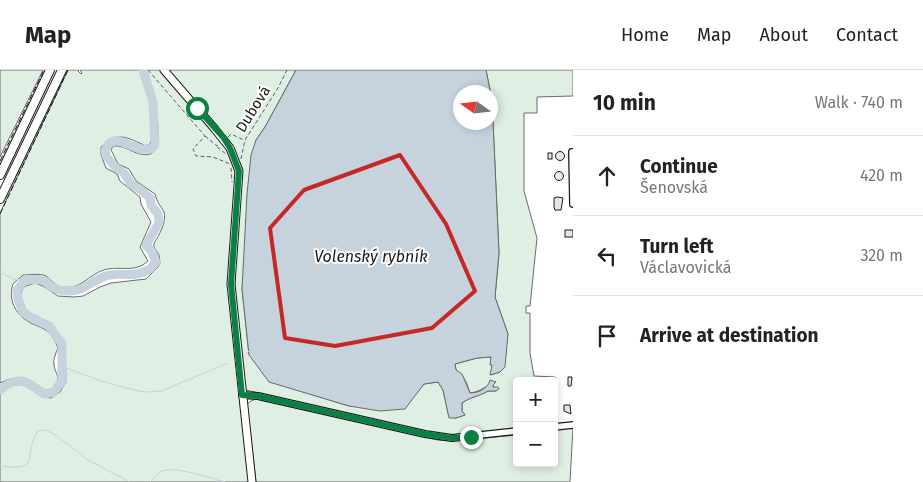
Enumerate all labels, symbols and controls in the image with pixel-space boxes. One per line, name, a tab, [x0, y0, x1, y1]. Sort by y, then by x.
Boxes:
text: Map	[25, 21, 71, 49]
text: Home	[621, 24, 669, 46]
text: Map	[697, 24, 731, 46]
text: About	[759, 24, 808, 46]
text: Contact	[836, 24, 898, 46]
street label: Dubová	[232, 82, 274, 136]
north arrow	[453, 85, 498, 130]
text: 10 min	[593, 90, 656, 116]
text: Walk · 740 m	[815, 93, 903, 112]
route start	[186, 97, 209, 120]
text: Continue	[640, 155, 718, 178]
icon: ahead	[593, 162, 621, 190]
text: 420 m	[860, 166, 903, 185]
text: Šenovská	[640, 178, 708, 197]
text: Turn left	[640, 235, 714, 258]
icon: left	[593, 242, 621, 270]
text: 320 m	[860, 246, 903, 265]
water label: Volenský rybník	[314, 247, 428, 266]
text: Václavovická	[640, 258, 731, 277]
icon: arrive	[593, 322, 621, 350]
text: Arrive at destination	[640, 324, 819, 347]
map controls	[513, 377, 558, 467]
button: +	[513, 377, 558, 422]
button: −	[513, 422, 558, 467]
route end	[460, 426, 483, 449]

